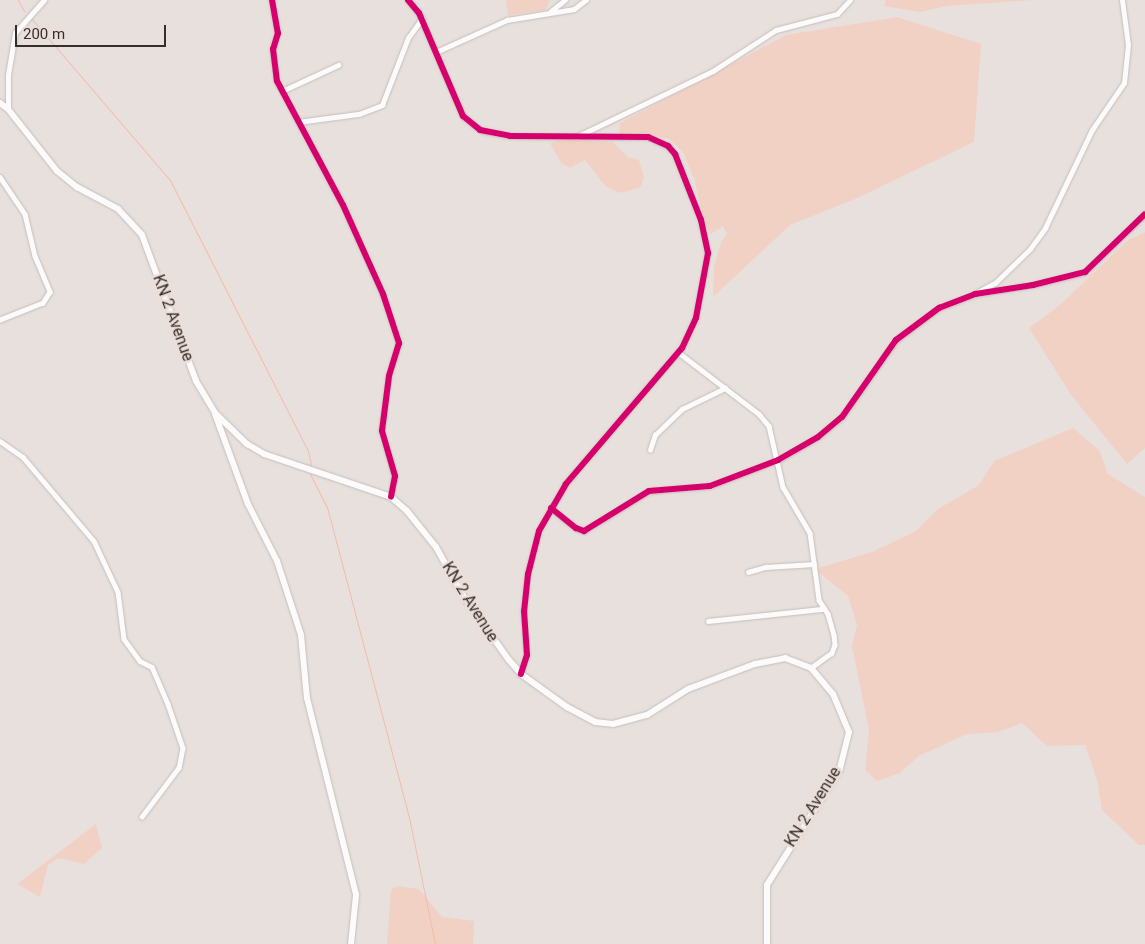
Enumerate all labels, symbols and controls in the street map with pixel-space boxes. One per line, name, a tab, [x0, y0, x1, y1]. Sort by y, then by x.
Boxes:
scale bar	[18, 15, 169, 47]
text: 200 m	[23, 25, 65, 43]
street label: KN 2 Avenue	[148, 272, 198, 364]
street label: KN 2 Avenue	[438, 558, 502, 646]
street label: KN 2 Avenue	[781, 763, 845, 851]

